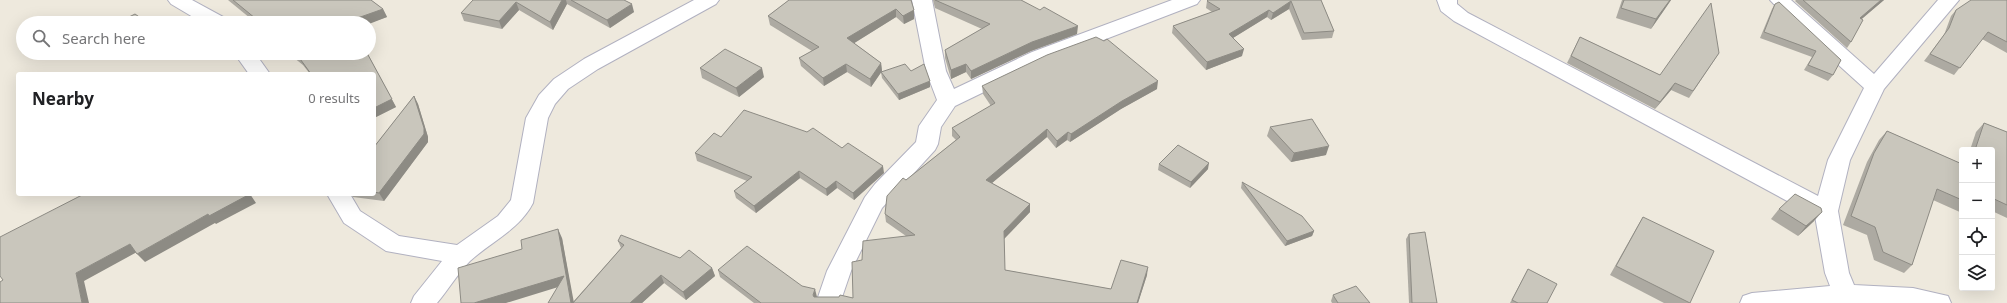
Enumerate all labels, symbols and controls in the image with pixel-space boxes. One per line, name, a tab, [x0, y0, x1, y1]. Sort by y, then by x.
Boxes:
search box	[16, 16, 376, 60]
icon: search	[30, 27, 52, 49]
text: Search here	[62, 28, 145, 48]
text: Nearby	[32, 87, 94, 110]
text: 0 results	[308, 89, 360, 107]
map controls	[1959, 147, 1995, 291]
button: +	[1959, 147, 1995, 183]
button: −	[1959, 183, 1995, 219]
button: locate	[1959, 219, 1995, 255]
button: layers	[1959, 255, 1995, 291]

